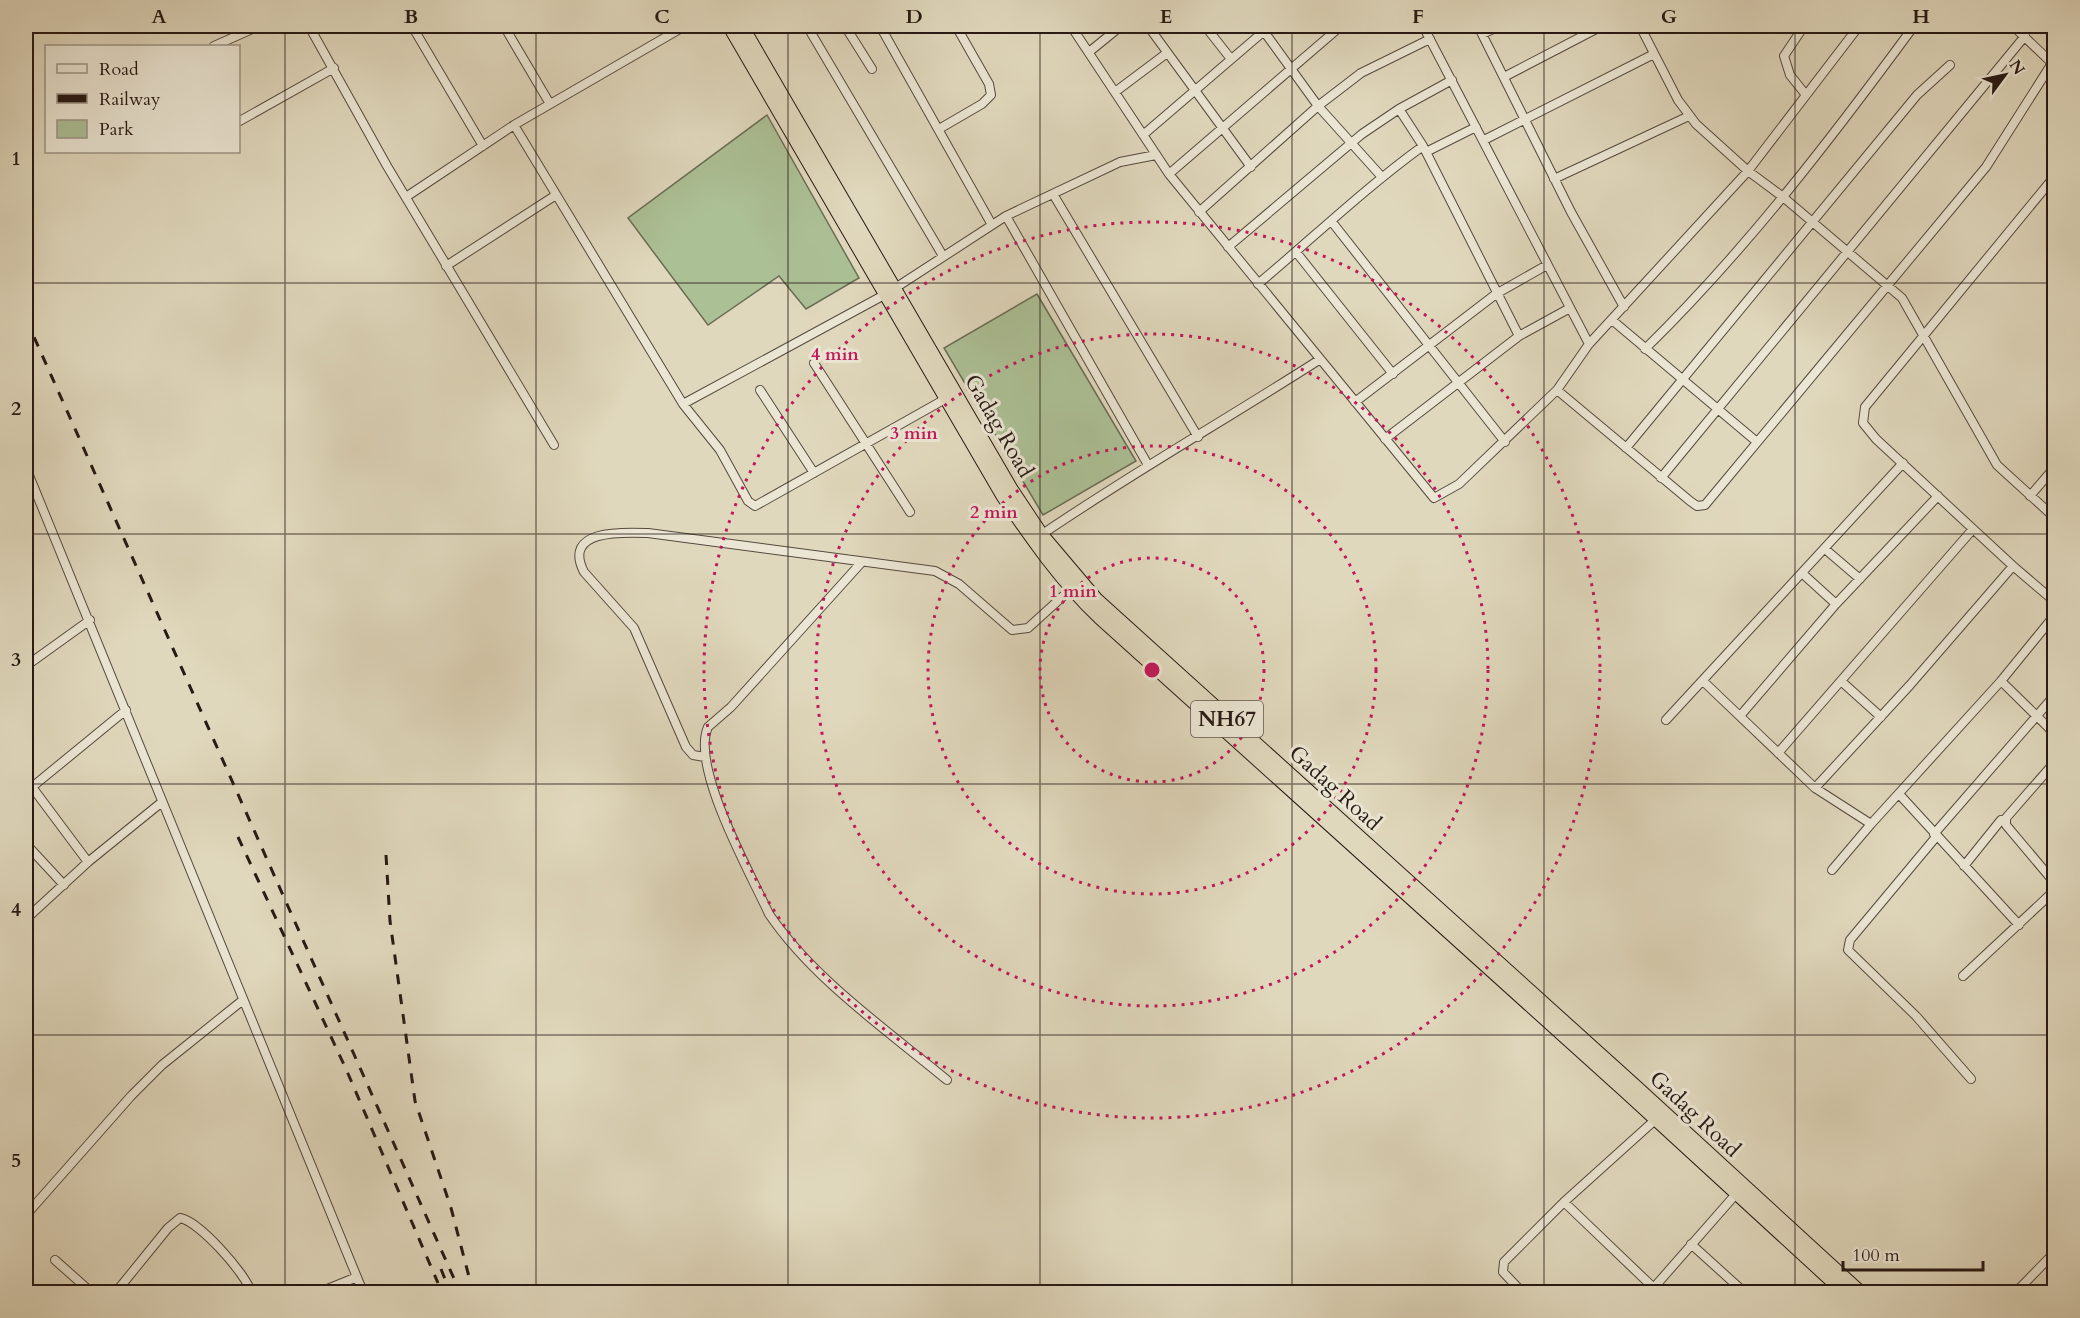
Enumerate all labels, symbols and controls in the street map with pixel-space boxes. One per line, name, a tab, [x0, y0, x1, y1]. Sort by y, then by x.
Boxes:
text: A	[151, 3, 167, 30]
text: B	[404, 3, 418, 30]
text: C	[654, 3, 670, 30]
text: D	[905, 3, 923, 30]
text: E	[1160, 3, 1172, 30]
text: F	[1412, 3, 1424, 30]
text: G	[1661, 3, 1677, 30]
text: H	[1912, 3, 1930, 30]
legend	[45, 45, 240, 153]
north arrow	[1975, 45, 2035, 105]
text: N	[2004, 56, 2030, 79]
text: Road	[99, 57, 139, 82]
text: Railway	[99, 87, 161, 112]
text: Park	[99, 117, 134, 142]
text: 1	[11, 145, 21, 172]
text: 4 min	[811, 342, 859, 367]
street label: Gadag Road	[957, 369, 1041, 483]
text: 2	[11, 395, 21, 422]
text: 3 min	[890, 421, 938, 446]
text: 2 min	[970, 500, 1018, 525]
text: 1 min	[1049, 579, 1097, 604]
text: 3	[11, 646, 21, 673]
centre of rings	[1142, 660, 1162, 680]
road number: NH67	[1191, 701, 1263, 737]
street label: Gadag Road	[1282, 738, 1388, 838]
text: 4	[11, 896, 21, 923]
street label: Gadag Road	[1643, 1064, 1747, 1164]
text: 5	[11, 1147, 21, 1174]
scale bar	[1843, 1234, 1982, 1272]
text: 100 m	[1852, 1243, 1900, 1268]

